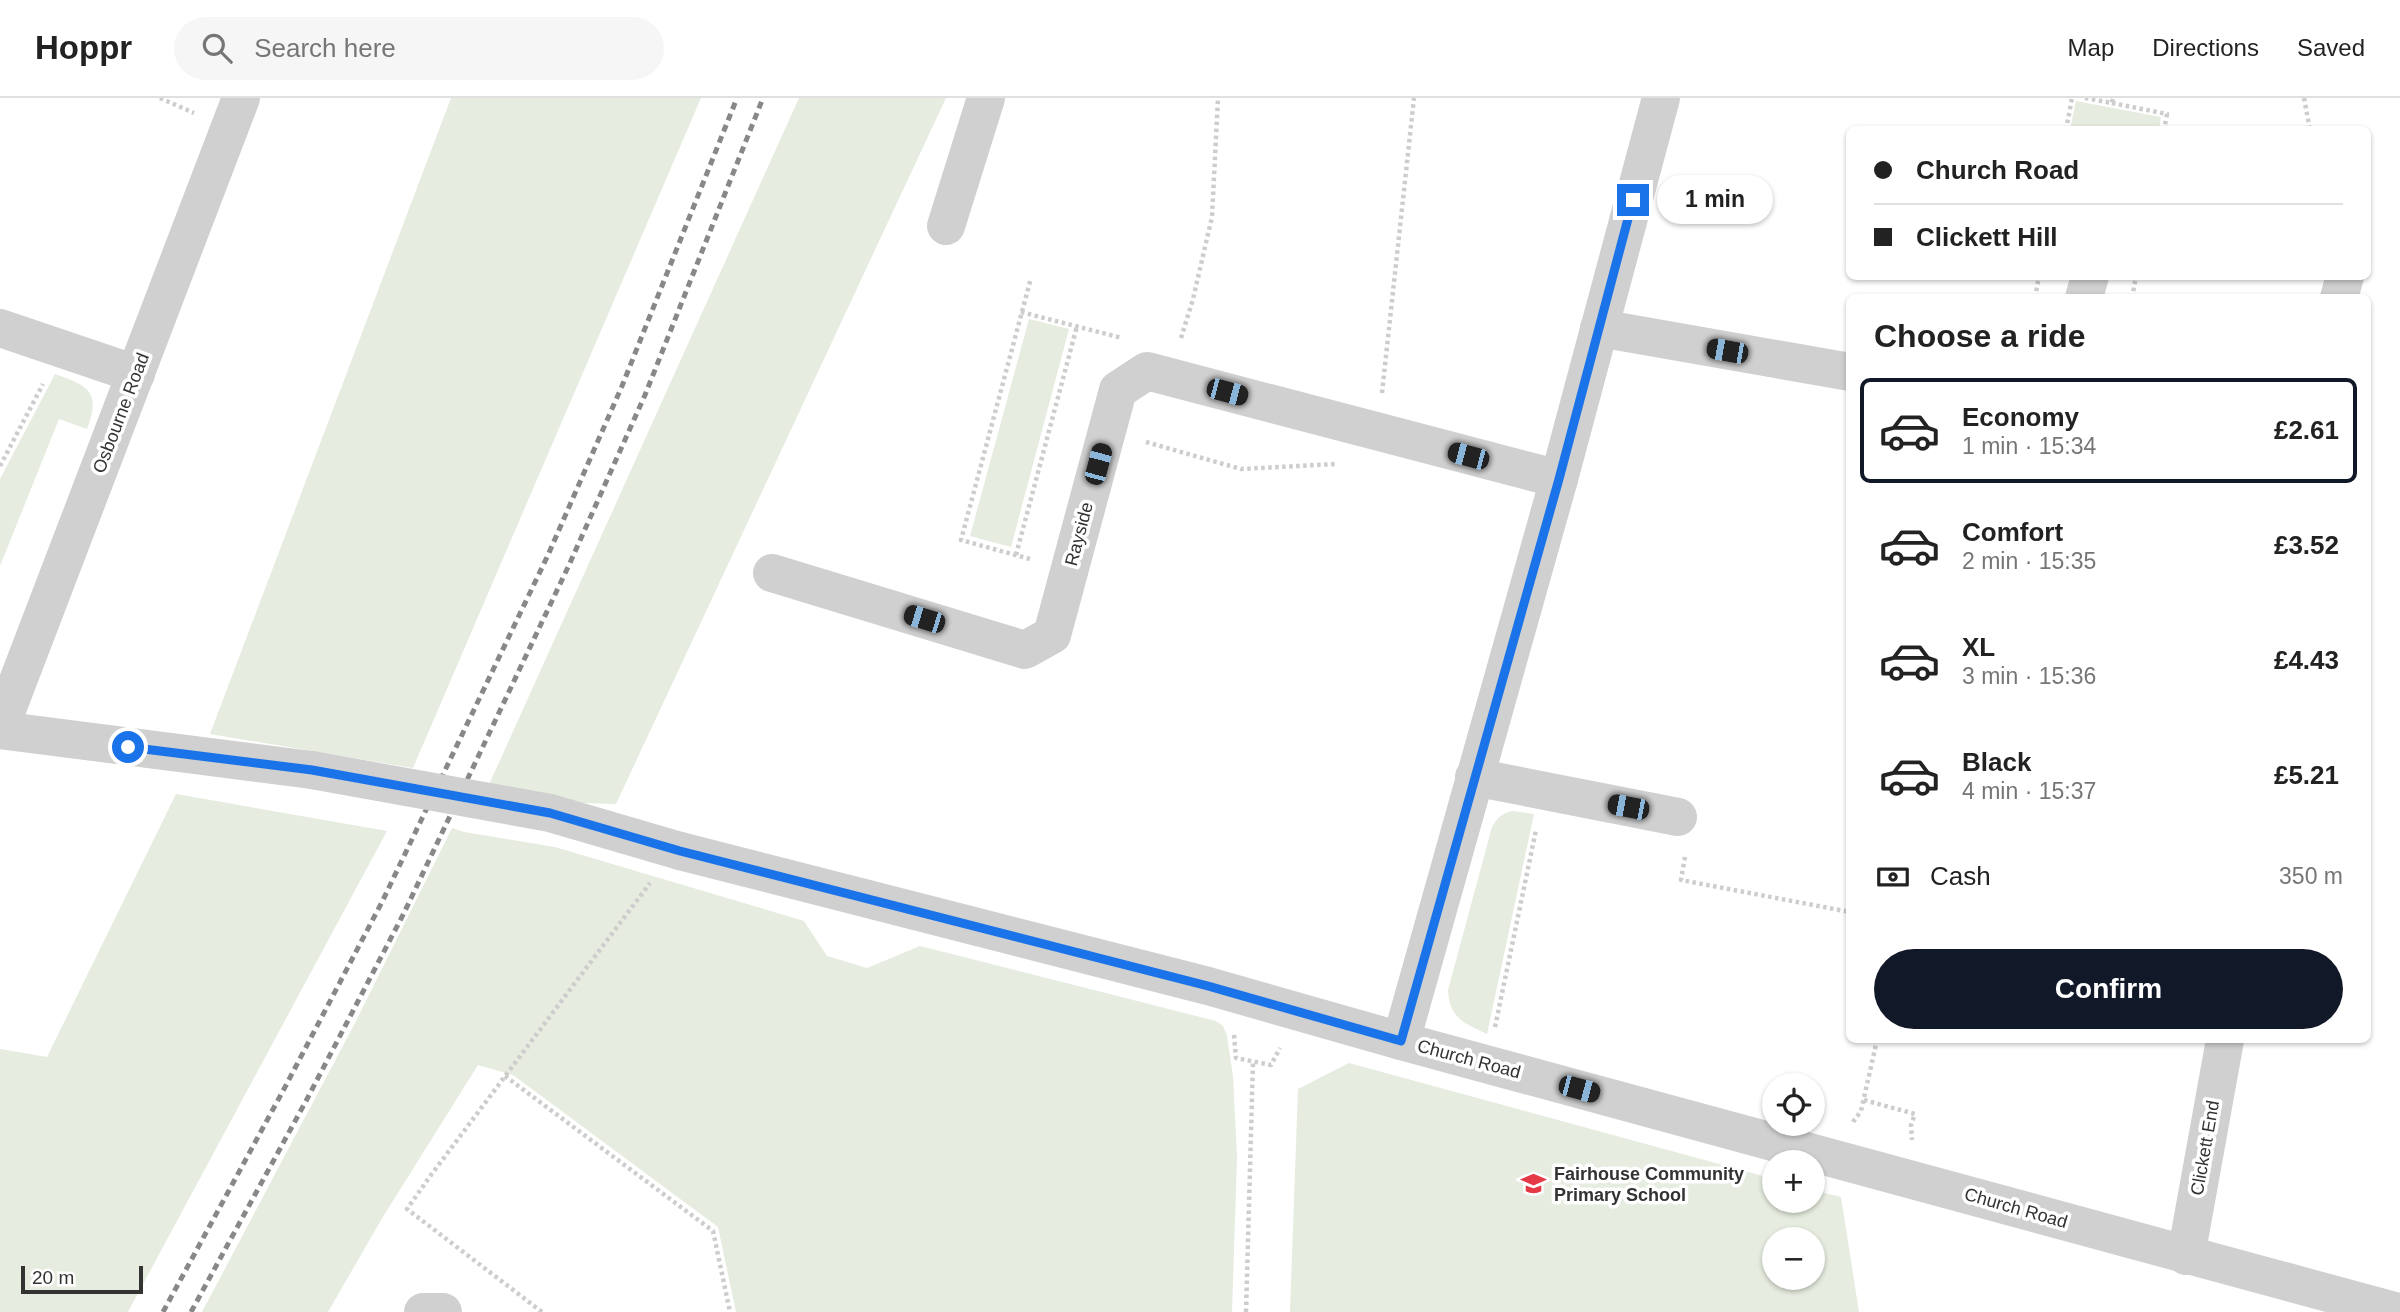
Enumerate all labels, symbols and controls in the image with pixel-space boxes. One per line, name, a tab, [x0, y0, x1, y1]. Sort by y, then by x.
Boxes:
search box	[174, 17, 664, 80]
text: Hoppr	[35, 29, 132, 66]
icon: search	[198, 29, 236, 67]
text: Search here	[254, 33, 396, 63]
text: Map	[2068, 34, 2114, 61]
text: Directions	[2152, 34, 2259, 61]
text: Saved	[2297, 34, 2365, 61]
text: Church Road	[1916, 155, 2079, 185]
callout: 1 min	[1658, 176, 1773, 224]
route end	[1617, 184, 1649, 216]
text: 1 min	[1685, 186, 1745, 212]
text: Clickett Hill	[1916, 222, 2058, 252]
text: Choose a ride	[1874, 318, 2086, 354]
car	[1705, 337, 1750, 365]
street label: Osbourne Road	[89, 350, 153, 476]
car	[1204, 376, 1251, 408]
icon: car	[1878, 399, 1941, 462]
text: Economy	[1962, 402, 2079, 432]
text: £2.61	[2274, 415, 2339, 445]
text: 1 min · 15:34	[1962, 433, 2096, 459]
car	[1445, 440, 1492, 472]
car	[1083, 441, 1114, 487]
street label: Rayside	[1061, 500, 1097, 568]
icon: car	[1878, 514, 1941, 577]
text: Comfort	[1962, 517, 2063, 547]
text: £3.52	[2274, 530, 2339, 560]
text: 2 min · 15:35	[1962, 548, 2096, 574]
car	[901, 603, 948, 635]
icon: car	[1878, 629, 1941, 692]
text: XL	[1962, 632, 1995, 662]
text: £4.43	[2274, 645, 2339, 675]
text: 3 min · 15:36	[1962, 663, 2096, 689]
route start	[112, 731, 144, 763]
icon: car	[1878, 744, 1941, 807]
text: Black	[1962, 747, 2031, 777]
text: £5.21	[2274, 760, 2339, 790]
text: 4 min · 15:37	[1962, 778, 2096, 804]
car	[1606, 793, 1651, 821]
icon: cash	[1874, 858, 1912, 896]
text: Cash	[1930, 861, 1991, 891]
text: 350 m	[2279, 863, 2343, 889]
button: Confirm	[1874, 949, 2343, 1029]
street label: Church Road	[1415, 1036, 1523, 1082]
car	[1556, 1073, 1603, 1105]
map controls	[1762, 1073, 1825, 1290]
button: locate	[1762, 1073, 1825, 1136]
street label: Clickett End	[2187, 1099, 2223, 1197]
button: +	[1762, 1150, 1825, 1213]
place label: Fairhouse Community Primary School	[1554, 1164, 1744, 1205]
school or university icon: Fairhouse Community Primary School	[1520, 1170, 1548, 1198]
street label: Church Road	[1962, 1184, 2070, 1232]
button: −	[1762, 1227, 1825, 1290]
scale bar	[21, 1263, 144, 1295]
text: 20 m	[32, 1267, 74, 1288]

